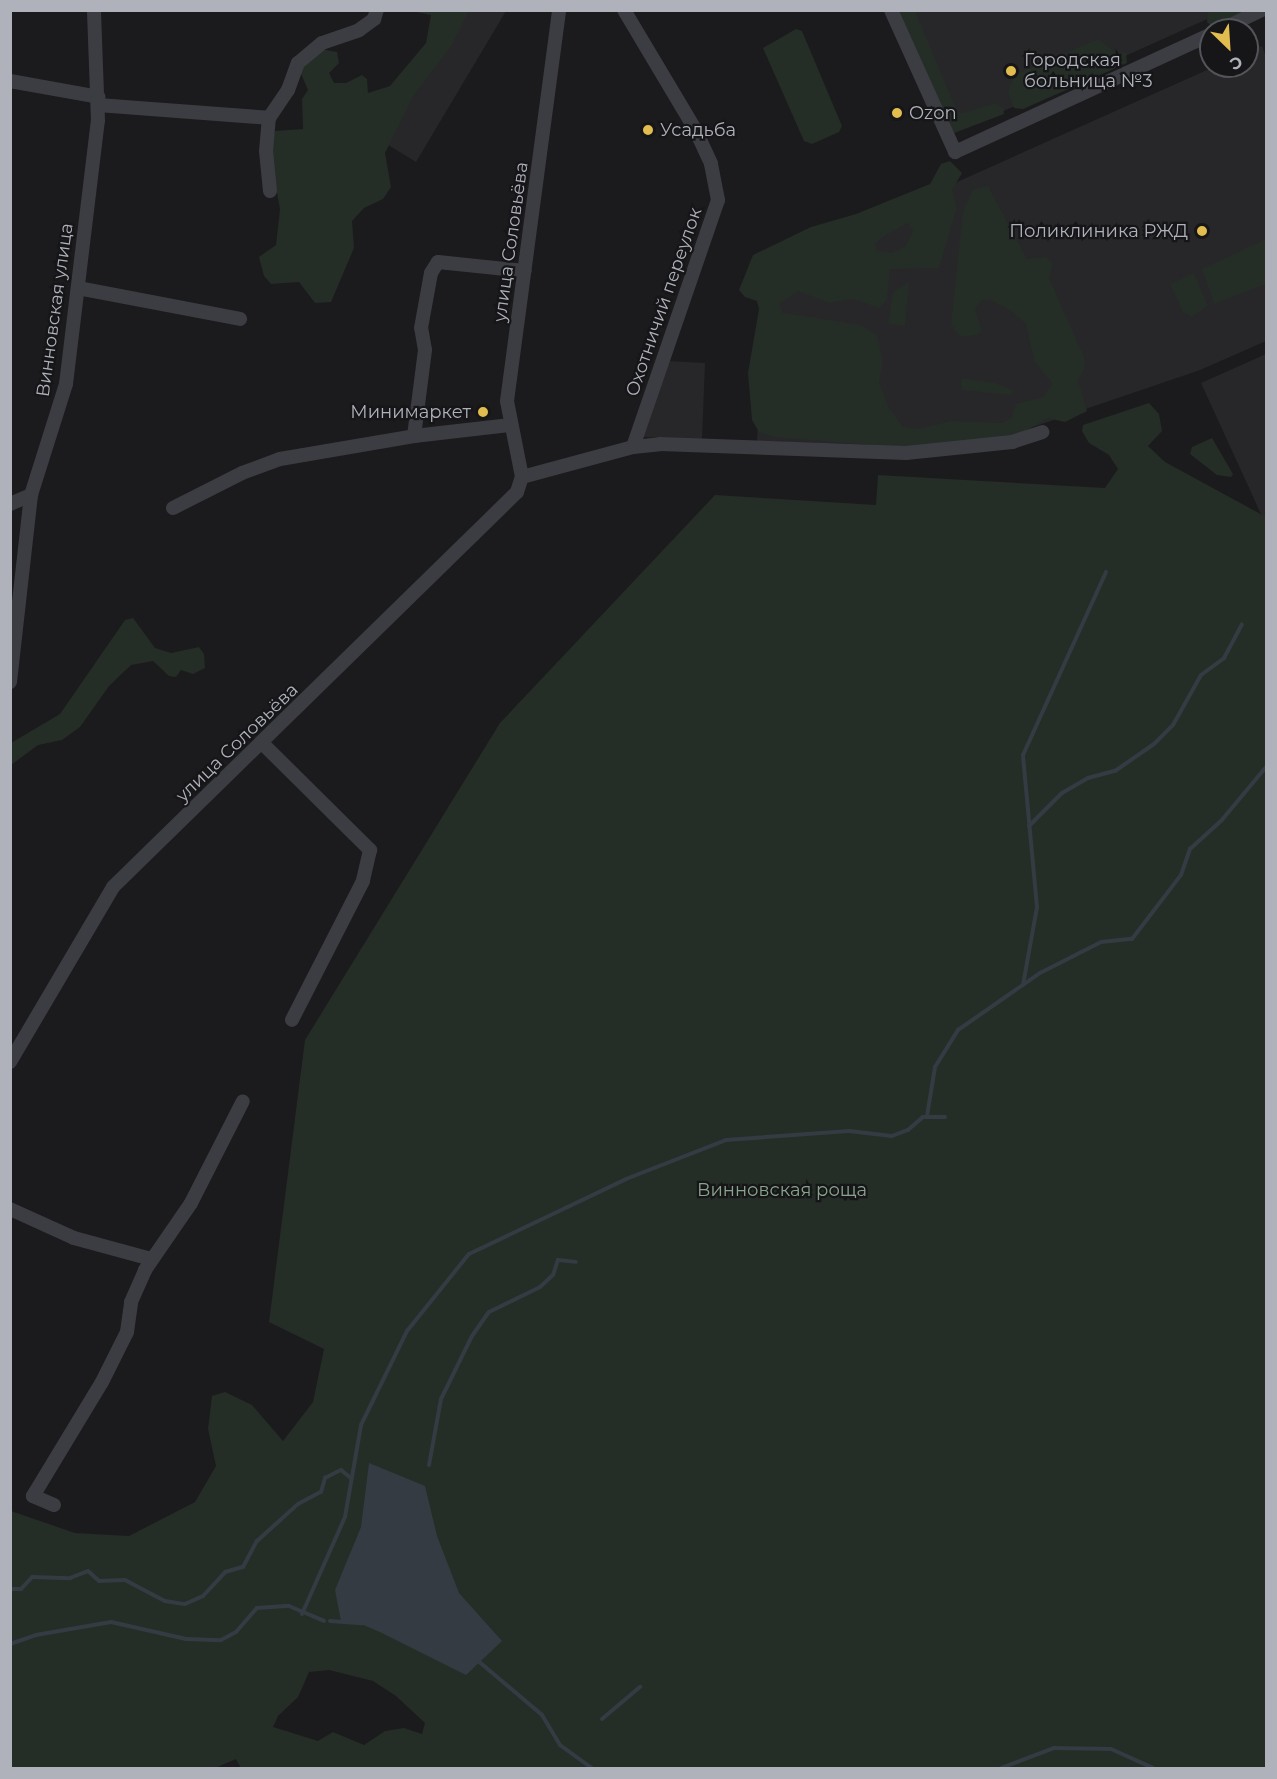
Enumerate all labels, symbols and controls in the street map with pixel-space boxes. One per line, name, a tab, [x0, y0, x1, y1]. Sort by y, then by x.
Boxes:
north arrow	[1199, 18, 1259, 78]
place label: Городская больница №3	[1024, 50, 1153, 92]
text: С	[1227, 52, 1245, 74]
marker: Городская больница №3	[1002, 62, 1020, 80]
place label: Ozon	[909, 102, 957, 124]
marker: Ozon	[890, 106, 904, 120]
place label: Усадьба	[660, 119, 736, 141]
marker: Усадьба	[641, 123, 655, 137]
street label: улица Соловьёва	[489, 161, 533, 323]
street label: Охотничий переулок	[622, 205, 706, 399]
place label: Поликлиника РЖД	[1009, 220, 1188, 242]
street label: Винновская улица	[32, 222, 78, 398]
marker: Поликлиника РЖД	[1193, 222, 1211, 240]
place label: Минимаркет	[350, 401, 471, 423]
marker: Минимаркет	[476, 405, 490, 419]
street label: улица Соловьёва	[172, 679, 302, 807]
park label: Винновская роща	[697, 1179, 867, 1201]

